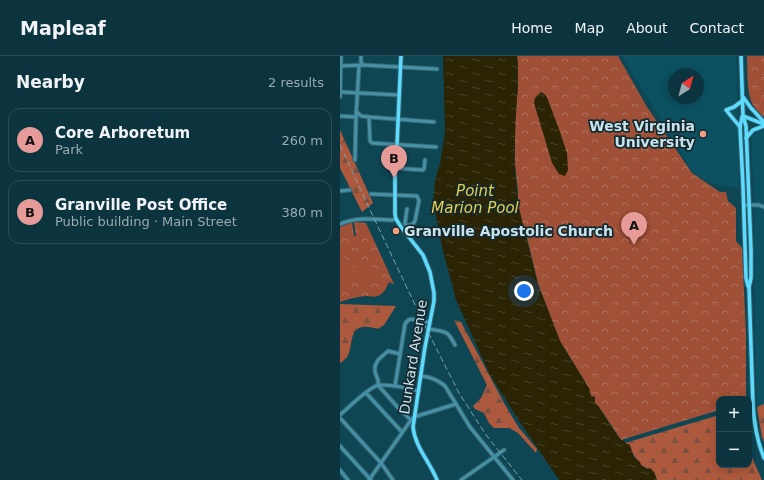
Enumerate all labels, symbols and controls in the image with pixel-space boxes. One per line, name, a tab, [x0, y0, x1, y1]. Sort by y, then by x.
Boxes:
text: Mapleaf	[20, 17, 106, 39]
text: Home	[511, 20, 553, 36]
text: Map	[575, 20, 604, 36]
text: About	[626, 20, 668, 36]
text: Contact	[690, 20, 744, 36]
north arrow	[668, 68, 704, 104]
text: Nearby	[16, 72, 85, 92]
text: 2 results	[268, 75, 324, 90]
place label: West Virginia University	[589, 118, 695, 150]
text: Core Arboretum	[55, 124, 190, 142]
marker: West Virginia University	[698, 129, 708, 139]
text: A	[25, 133, 35, 148]
text: 260 m	[281, 133, 323, 148]
text: Park	[55, 142, 83, 157]
pin: B	[381, 145, 407, 178]
water label: Point Marion Pool	[431, 182, 520, 217]
text: Granville Post Office	[55, 196, 227, 214]
text: B	[25, 205, 35, 220]
text: 380 m	[281, 205, 323, 220]
pin: A	[621, 212, 647, 245]
text: Public building · Main Street	[55, 214, 237, 229]
place label: Granville Apostolic Church	[404, 223, 613, 239]
marker: Granville Apostolic Church	[391, 226, 401, 236]
your location	[514, 281, 534, 301]
street label: Dunkard Avenue	[396, 299, 430, 415]
map controls	[716, 396, 752, 468]
button: +	[716, 396, 752, 432]
button: −	[716, 432, 752, 468]

